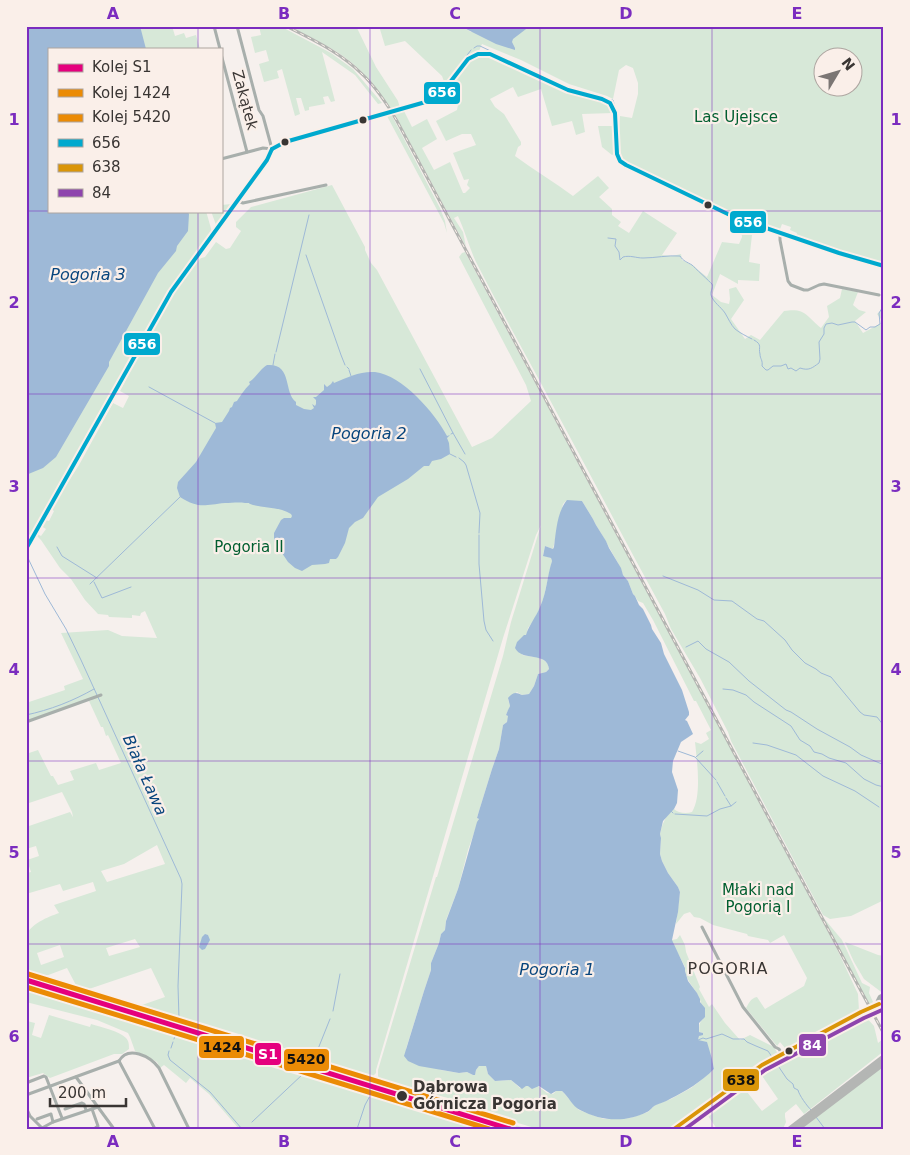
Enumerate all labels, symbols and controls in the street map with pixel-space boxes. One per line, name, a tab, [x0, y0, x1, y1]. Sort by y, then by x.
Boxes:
text: A	[107, 4, 120, 23]
text: B	[278, 4, 290, 23]
text: C	[449, 4, 461, 23]
text: D	[619, 4, 633, 23]
text: E	[792, 4, 802, 23]
legend	[48, 48, 222, 212]
north arrow	[812, 48, 862, 98]
text: N	[838, 54, 858, 74]
text: Kolej S1	[92, 58, 152, 76]
street label: Zakątek	[228, 68, 262, 132]
line badge: 656	[423, 81, 461, 105]
text: Kolej 1424	[92, 84, 171, 102]
text: 656	[427, 84, 457, 100]
text: Kolej 5420	[92, 108, 171, 126]
park label: Las Ujejsce	[694, 108, 778, 126]
text: 1	[8, 110, 20, 129]
text: 1	[890, 110, 902, 129]
unlabelled marker	[358, 115, 368, 125]
text: 656	[92, 134, 121, 152]
unlabelled marker	[280, 137, 290, 147]
text: 638	[92, 158, 121, 176]
text: 84	[92, 184, 111, 202]
unlabelled marker	[703, 200, 713, 210]
line badge: 656	[729, 210, 767, 234]
text: 656	[733, 214, 763, 230]
water label: Pogoria 3	[50, 265, 126, 284]
text: 2	[8, 293, 20, 312]
text: 2	[890, 293, 902, 312]
line badge: 656	[123, 332, 161, 356]
text: 656	[127, 336, 157, 352]
water label: Pogoria 2	[331, 424, 407, 443]
text: 3	[8, 477, 20, 496]
text: 3	[890, 477, 902, 496]
park label: Pogoria II	[214, 538, 284, 556]
text: 4	[8, 660, 20, 679]
text: 4	[890, 660, 902, 679]
water label: Biała Ława	[119, 732, 171, 818]
text: 5	[8, 843, 20, 862]
text: 5	[890, 843, 902, 862]
park label: Młaki nad Pogorią I	[722, 881, 794, 916]
district label: POGORIA	[687, 959, 769, 978]
water label: Pogoria 1	[519, 960, 595, 979]
text: 6	[8, 1027, 20, 1046]
text: 6	[890, 1027, 902, 1046]
line badge: 84	[798, 1033, 827, 1057]
line badge: 1424	[198, 1035, 245, 1059]
text: 84	[802, 1037, 822, 1053]
text: 1424	[203, 1039, 242, 1055]
line badge: S1	[254, 1042, 282, 1066]
text: S1	[258, 1046, 278, 1062]
unlabelled marker	[784, 1046, 794, 1056]
line badge: 5420	[283, 1048, 330, 1072]
text: 5420	[287, 1051, 326, 1067]
line badge: 638	[722, 1068, 760, 1092]
text: 638	[726, 1072, 756, 1088]
scale bar	[50, 1075, 126, 1107]
place label: Dąbrowa Górnicza Pogoria	[413, 1078, 557, 1113]
text: 200 m	[58, 1084, 106, 1102]
marker: Dąbrowa Górnicza Pogoria	[395, 1089, 409, 1103]
text: A	[107, 1132, 120, 1151]
text: B	[278, 1132, 290, 1151]
text: C	[449, 1132, 461, 1151]
text: D	[619, 1132, 633, 1151]
text: E	[792, 1132, 802, 1151]

